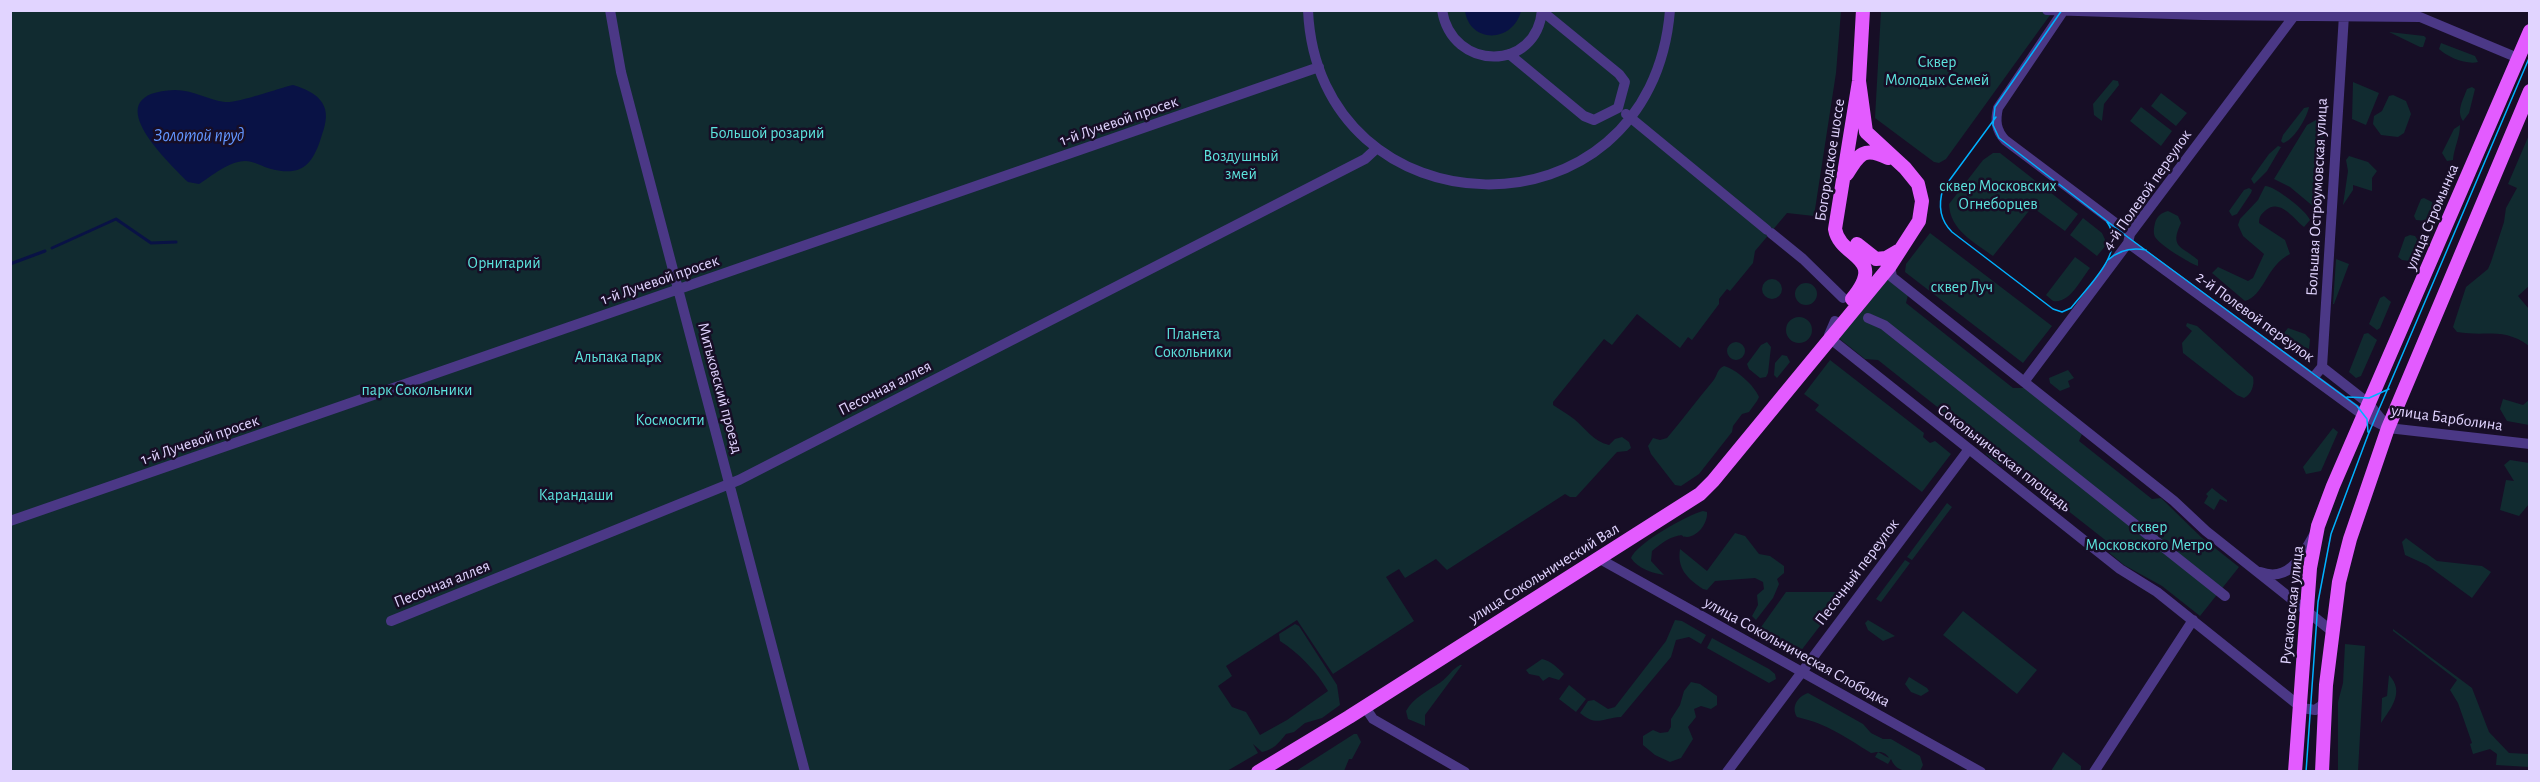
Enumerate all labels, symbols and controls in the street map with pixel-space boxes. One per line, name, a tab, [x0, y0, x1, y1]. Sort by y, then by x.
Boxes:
park label: Сквер Молодых Семей	[1885, 52, 1989, 90]
street label: 1-й Лучевой просек	[1057, 92, 1181, 150]
street label: Богородское шоссе	[1811, 97, 1849, 223]
street label: Большая Остроумовская улица	[2302, 97, 2332, 297]
park label: Большой розарий	[709, 123, 825, 143]
water label: Золотой пруд	[154, 125, 244, 147]
street label: 4-й Полевой переулок	[2098, 126, 2196, 254]
park label: Воздушный змей	[1203, 146, 1279, 184]
street label: улица Стромынка	[2401, 161, 2463, 273]
park label: сквер Московских Огнеборцев	[1939, 176, 2057, 214]
street label: 1-й Лучевой просек	[598, 251, 722, 309]
park label: Орнитарий	[467, 253, 541, 273]
street label: 2-й Полевой переулок	[2192, 267, 2318, 367]
park label: сквер Луч	[1931, 277, 1993, 297]
street label: Митьковский проезд	[693, 320, 747, 456]
park label: Планета Сокольники	[1154, 324, 1232, 362]
park label: Альпака парк	[575, 347, 661, 367]
street label: Песочная аллея	[835, 356, 935, 420]
park label: парк Сокольники	[361, 380, 473, 400]
street label: Сокольническая площадь	[1933, 400, 2075, 516]
street label: улица Барболина	[2390, 401, 2504, 435]
park label: Космосити	[635, 410, 705, 430]
street label: 1-й Лучевой просек	[138, 411, 262, 469]
park label: Карандаши	[538, 485, 614, 505]
street label: Песочный переулок	[1811, 515, 1903, 629]
park label: сквер Московского Метро	[2085, 517, 2213, 555]
street label: улица Сокольнический Вал	[1465, 519, 1623, 627]
street label: Русаковская улица	[2276, 545, 2308, 665]
street label: Песочная аллея	[391, 556, 493, 612]
street label: улица Сокольническая Слободка	[1701, 593, 1893, 711]

